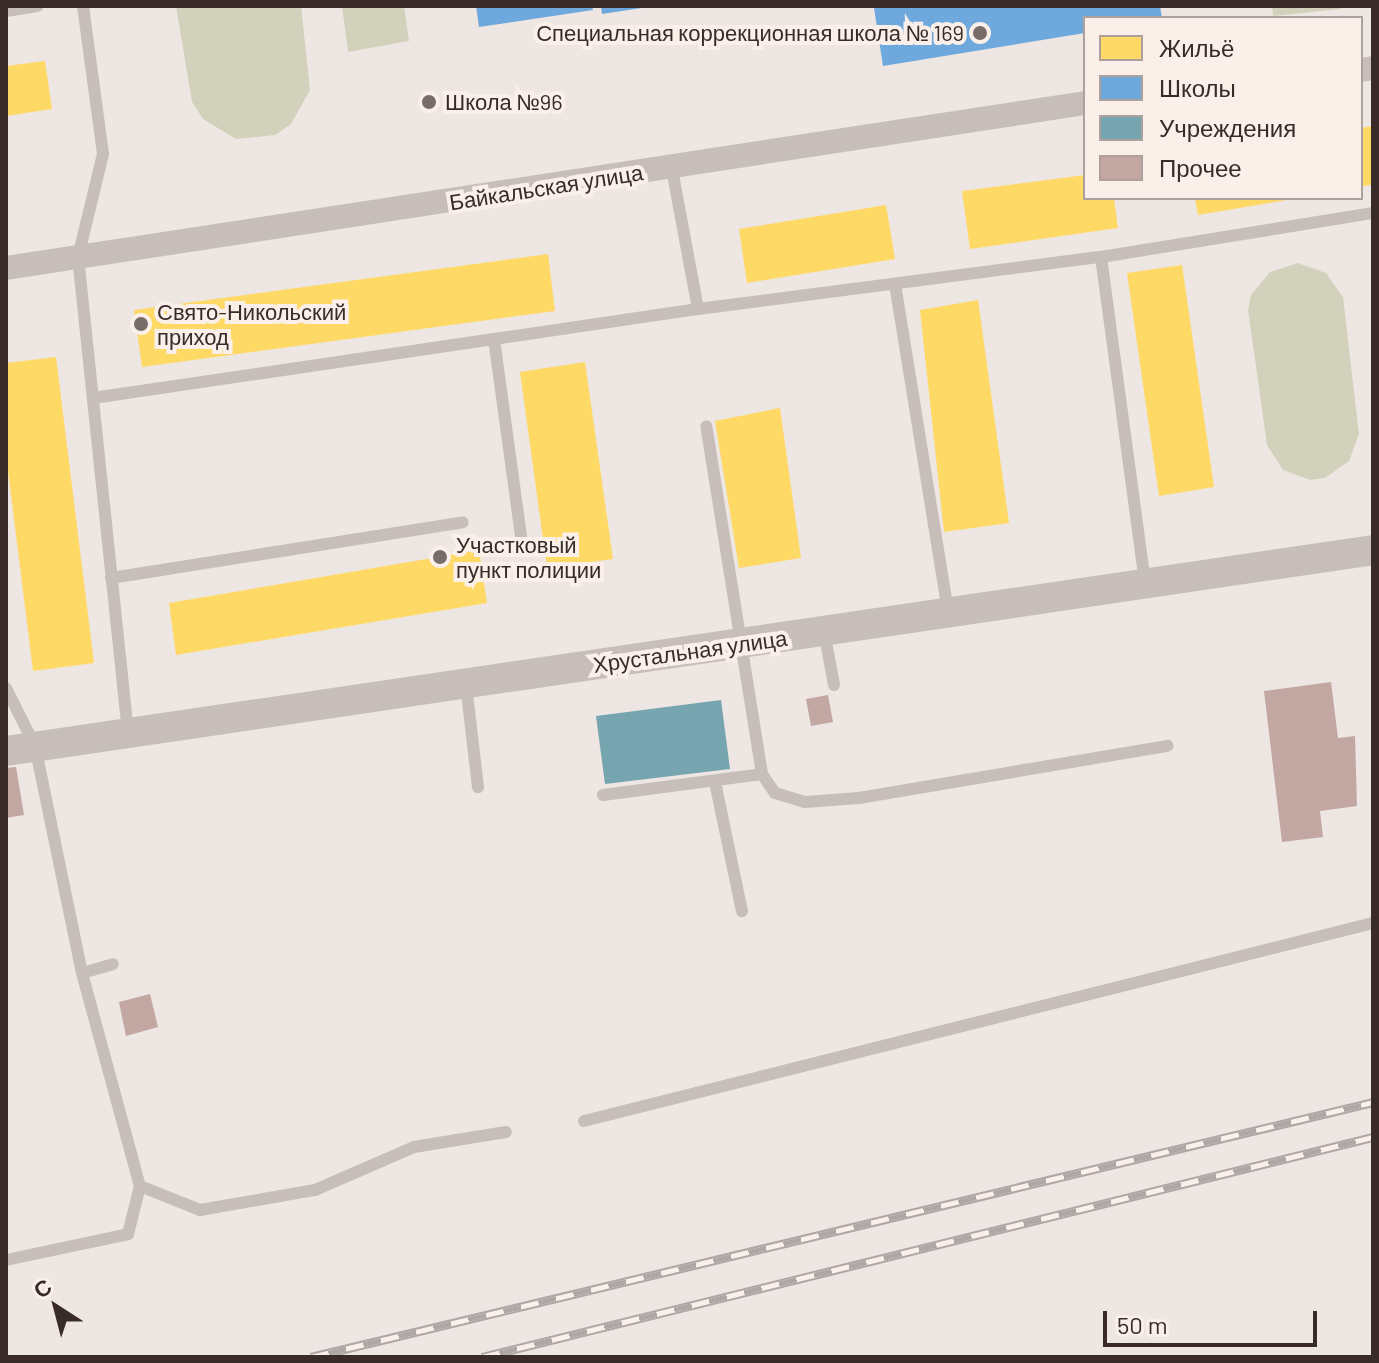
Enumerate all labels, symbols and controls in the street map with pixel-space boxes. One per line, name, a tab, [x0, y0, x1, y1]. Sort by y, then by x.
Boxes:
legend	[1083, 16, 1363, 200]
place label: Специальная коррекционная школа № 169	[536, 20, 964, 46]
marker: Специальная коррекционная школа № 169	[971, 24, 989, 42]
text: Жильё	[1159, 33, 1234, 62]
text: Школы	[1159, 73, 1236, 102]
place label: Школа №96	[445, 89, 563, 115]
marker: Школа №96	[420, 93, 438, 111]
text: Учреждения	[1159, 113, 1296, 142]
text: Прочее	[1159, 153, 1242, 182]
street label: Байкальская улица	[447, 159, 645, 215]
place label: Свято-Никольский приход	[157, 298, 346, 350]
marker: Свято-Никольский приход	[132, 315, 150, 333]
place label: Участковый пункт полиции	[456, 531, 601, 582]
marker: Участковый пункт полиции	[431, 548, 449, 566]
street label: Хрустальная улица	[591, 624, 789, 678]
north arrow	[16, 1267, 96, 1347]
text: С	[28, 1272, 56, 1303]
scale bar	[1107, 1295, 1321, 1345]
text: 50 m	[1117, 1310, 1168, 1339]

